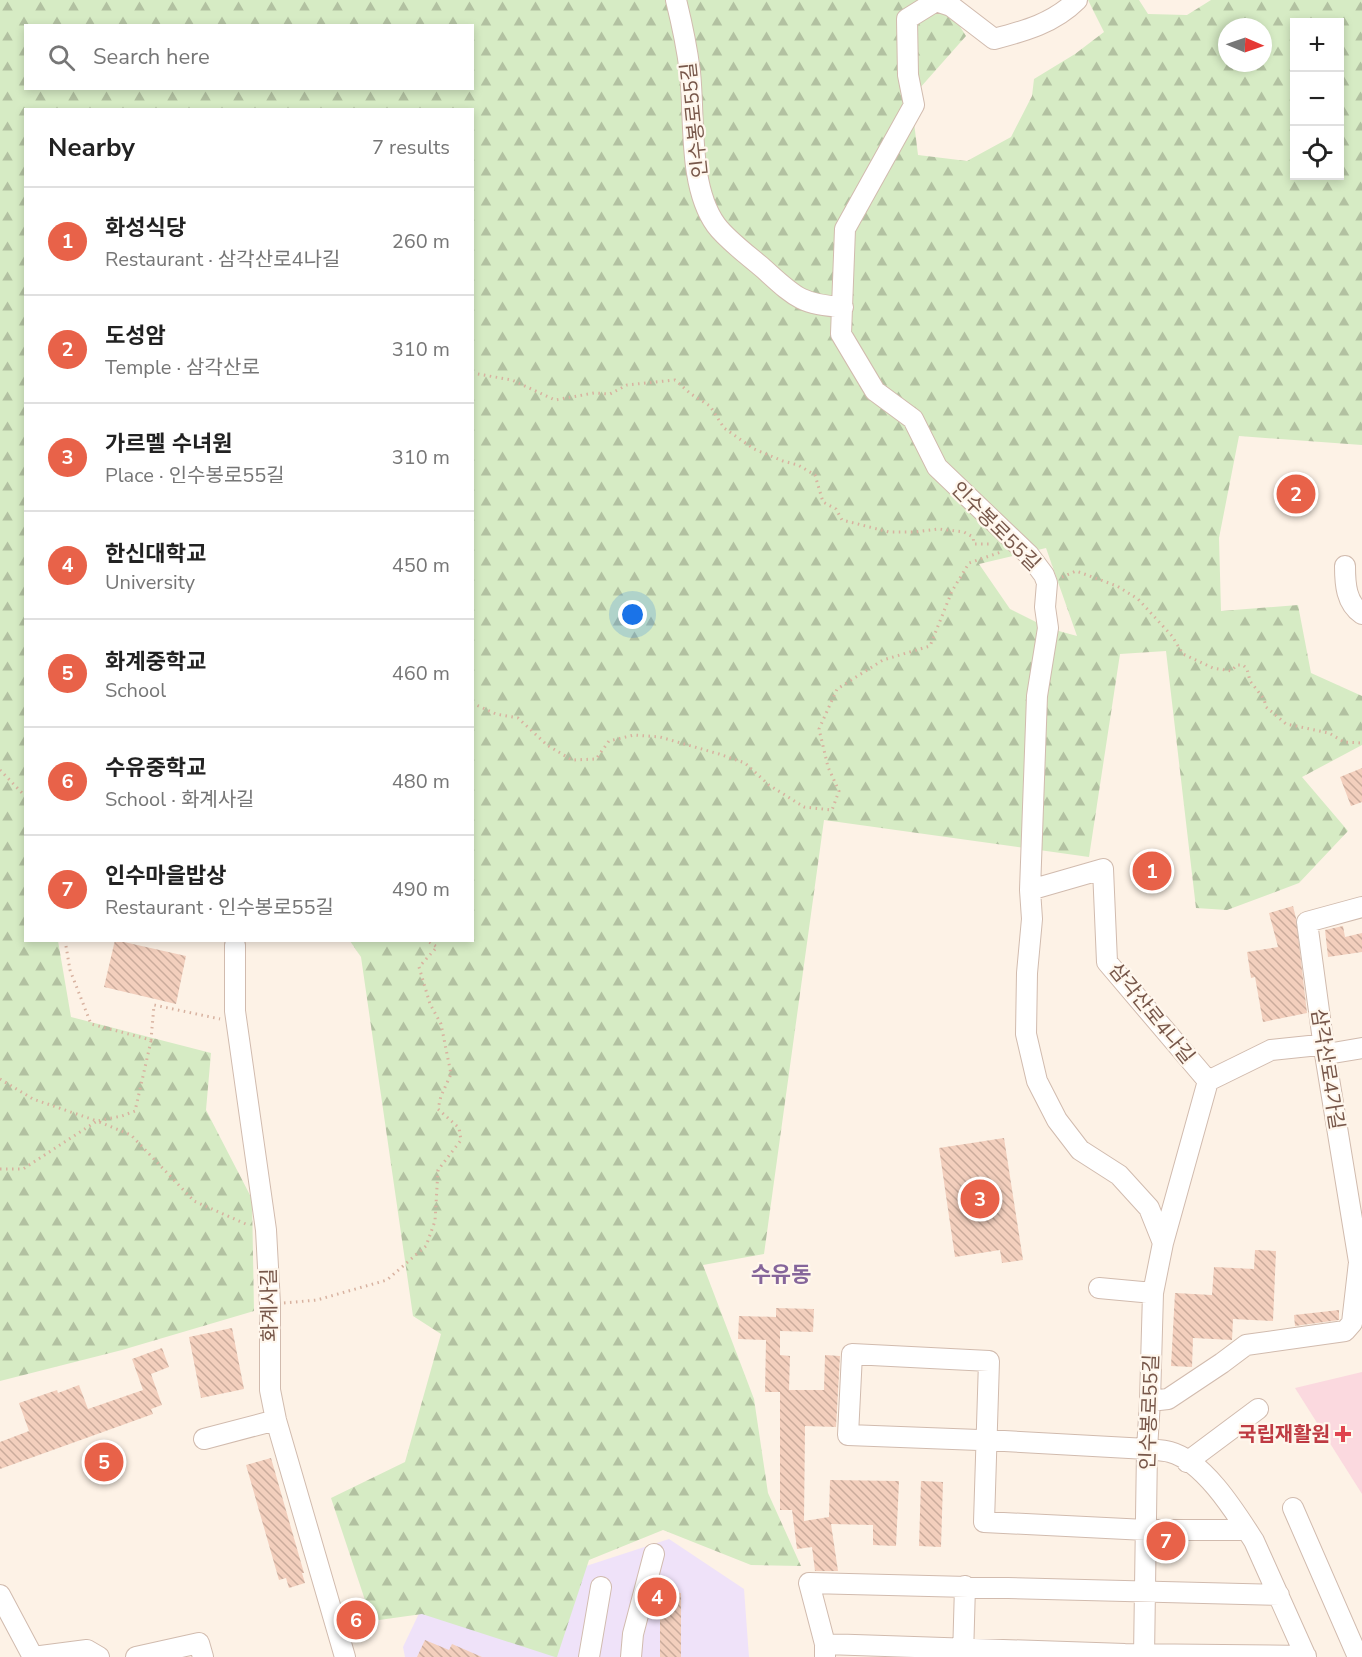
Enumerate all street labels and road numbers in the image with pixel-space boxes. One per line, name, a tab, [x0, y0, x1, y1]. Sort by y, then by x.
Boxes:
street label: 인수봉로55길	[675, 61, 714, 179]
street label: 인수봉로55길	[945, 476, 1046, 577]
street label: 삼각산로4나길	[1103, 957, 1201, 1069]
street label: 삼각산로4가길	[1305, 1007, 1350, 1132]
street label: 화계사길	[255, 1268, 284, 1342]
street label: 인수봉로55길	[1134, 1354, 1165, 1470]

